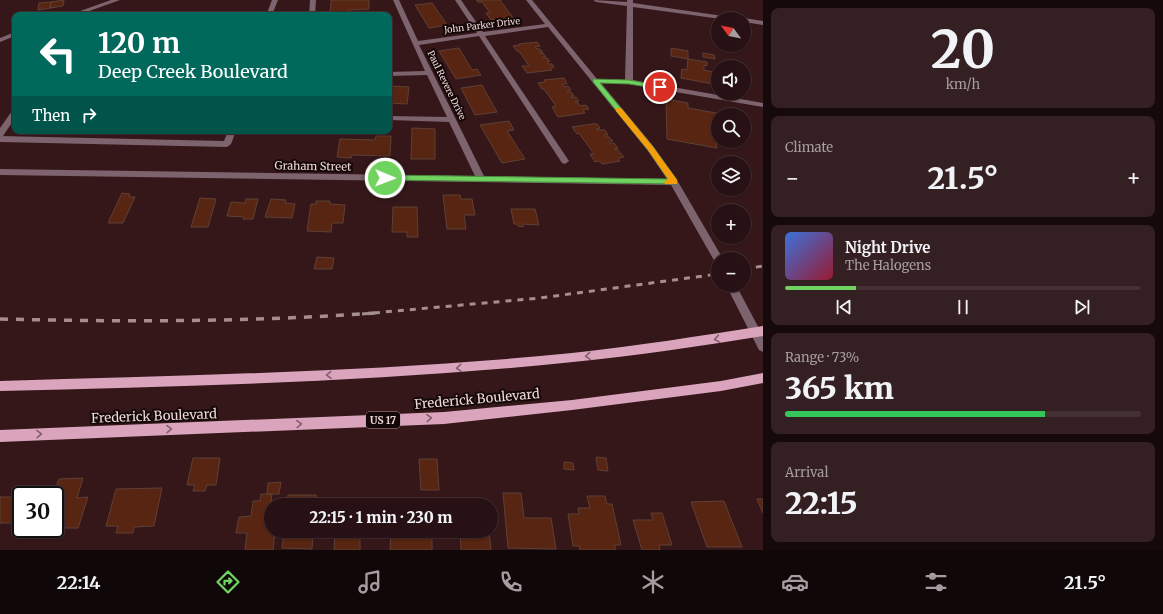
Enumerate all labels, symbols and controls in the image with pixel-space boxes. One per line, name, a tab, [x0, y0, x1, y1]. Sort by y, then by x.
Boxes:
north arrow	[711, 12, 751, 52]
map controls	[711, 12, 751, 292]
street label: John Parker Drive	[442, 15, 521, 35]
text: 20	[931, 17, 995, 82]
text: 120 m	[98, 25, 180, 61]
icon: left	[32, 28, 84, 80]
street label: Paul Revere Drive	[425, 49, 469, 122]
text: Deep Creek Boulevard	[98, 60, 288, 83]
button: sound	[711, 60, 751, 100]
pin	[643, 70, 677, 104]
icon: arrive	[649, 76, 671, 98]
text: km/h	[946, 76, 980, 93]
icon: right	[78, 104, 100, 126]
text: Then	[32, 106, 70, 125]
button: search	[711, 108, 751, 148]
text: Climate	[785, 139, 833, 156]
button: layers	[711, 156, 751, 196]
position arrow	[364, 157, 406, 199]
street label: Graham Street	[275, 158, 352, 174]
text: 21.5°	[928, 159, 998, 197]
text: −	[785, 164, 800, 192]
text: +	[1126, 164, 1141, 192]
button: +	[711, 204, 751, 244]
text: Night Drive	[845, 238, 930, 257]
button: −	[711, 252, 751, 292]
text: The Halogens	[845, 257, 931, 274]
icon: previous	[833, 296, 855, 318]
icon: pause	[952, 296, 974, 318]
icon: next	[1071, 296, 1093, 318]
one-way arrow	[714, 334, 720, 343]
text: Range · 73%	[785, 349, 859, 366]
one-way arrow	[585, 352, 591, 361]
one-way arrow	[456, 363, 462, 372]
text: 365 km	[785, 369, 894, 407]
one-way arrow	[326, 371, 332, 379]
street label: Frederick Boulevard	[414, 385, 541, 413]
street label: Frederick Boulevard	[91, 405, 217, 427]
road number: US 17	[366, 412, 400, 428]
one-way arrow	[426, 414, 432, 423]
one-way arrow	[296, 419, 302, 428]
one-way arrow	[166, 425, 172, 433]
one-way arrow	[36, 430, 42, 438]
text: Arrival	[785, 464, 828, 481]
text: 22:15	[785, 484, 858, 522]
speed limit sign: 30	[12, 486, 64, 538]
text: 22:15 · 1 min · 230 m	[310, 508, 452, 527]
icon: directions	[214, 568, 242, 596]
icon: music	[356, 568, 384, 596]
icon: phone	[497, 568, 525, 596]
icon: climate	[639, 568, 667, 596]
icon: car	[781, 568, 809, 596]
icon: filters	[922, 568, 950, 596]
text: 22:14	[57, 571, 101, 594]
text: 21.5°	[1064, 571, 1106, 594]

